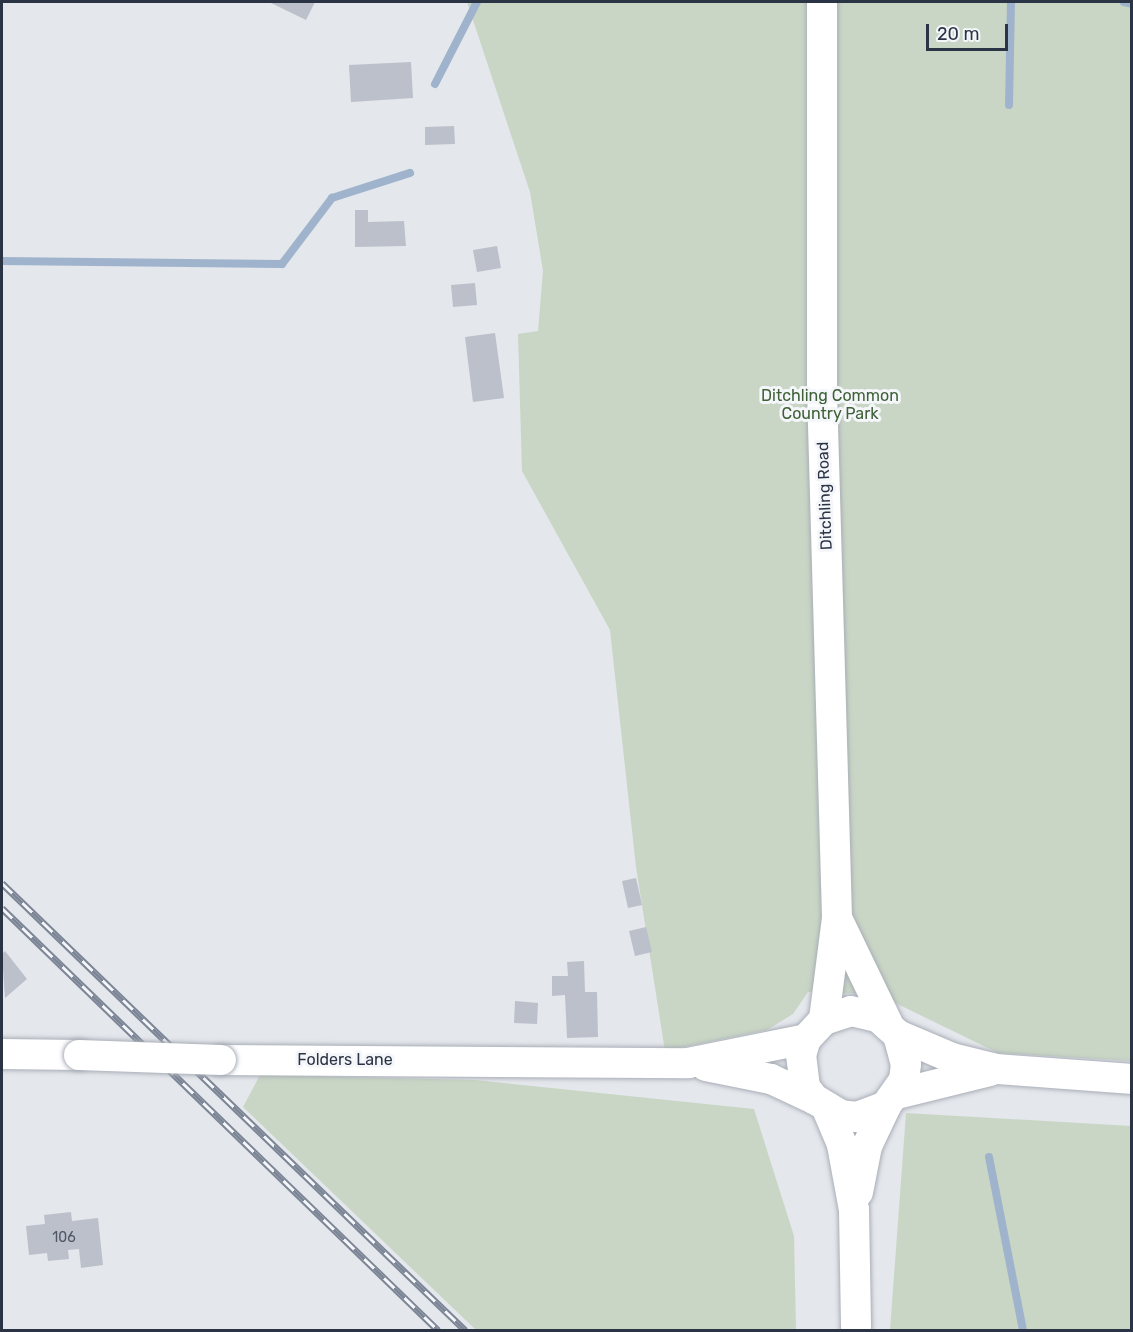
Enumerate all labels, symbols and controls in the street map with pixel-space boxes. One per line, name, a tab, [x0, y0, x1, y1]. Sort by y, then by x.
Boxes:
scale bar	[929, 12, 1012, 50]
text: 20 m	[937, 23, 979, 45]
park label: Ditchling Common Country Park	[761, 386, 899, 424]
street label: Ditchling Road	[814, 441, 836, 551]
street label: Folders Lane	[297, 1050, 393, 1070]
house number: 106	[52, 1230, 76, 1246]

